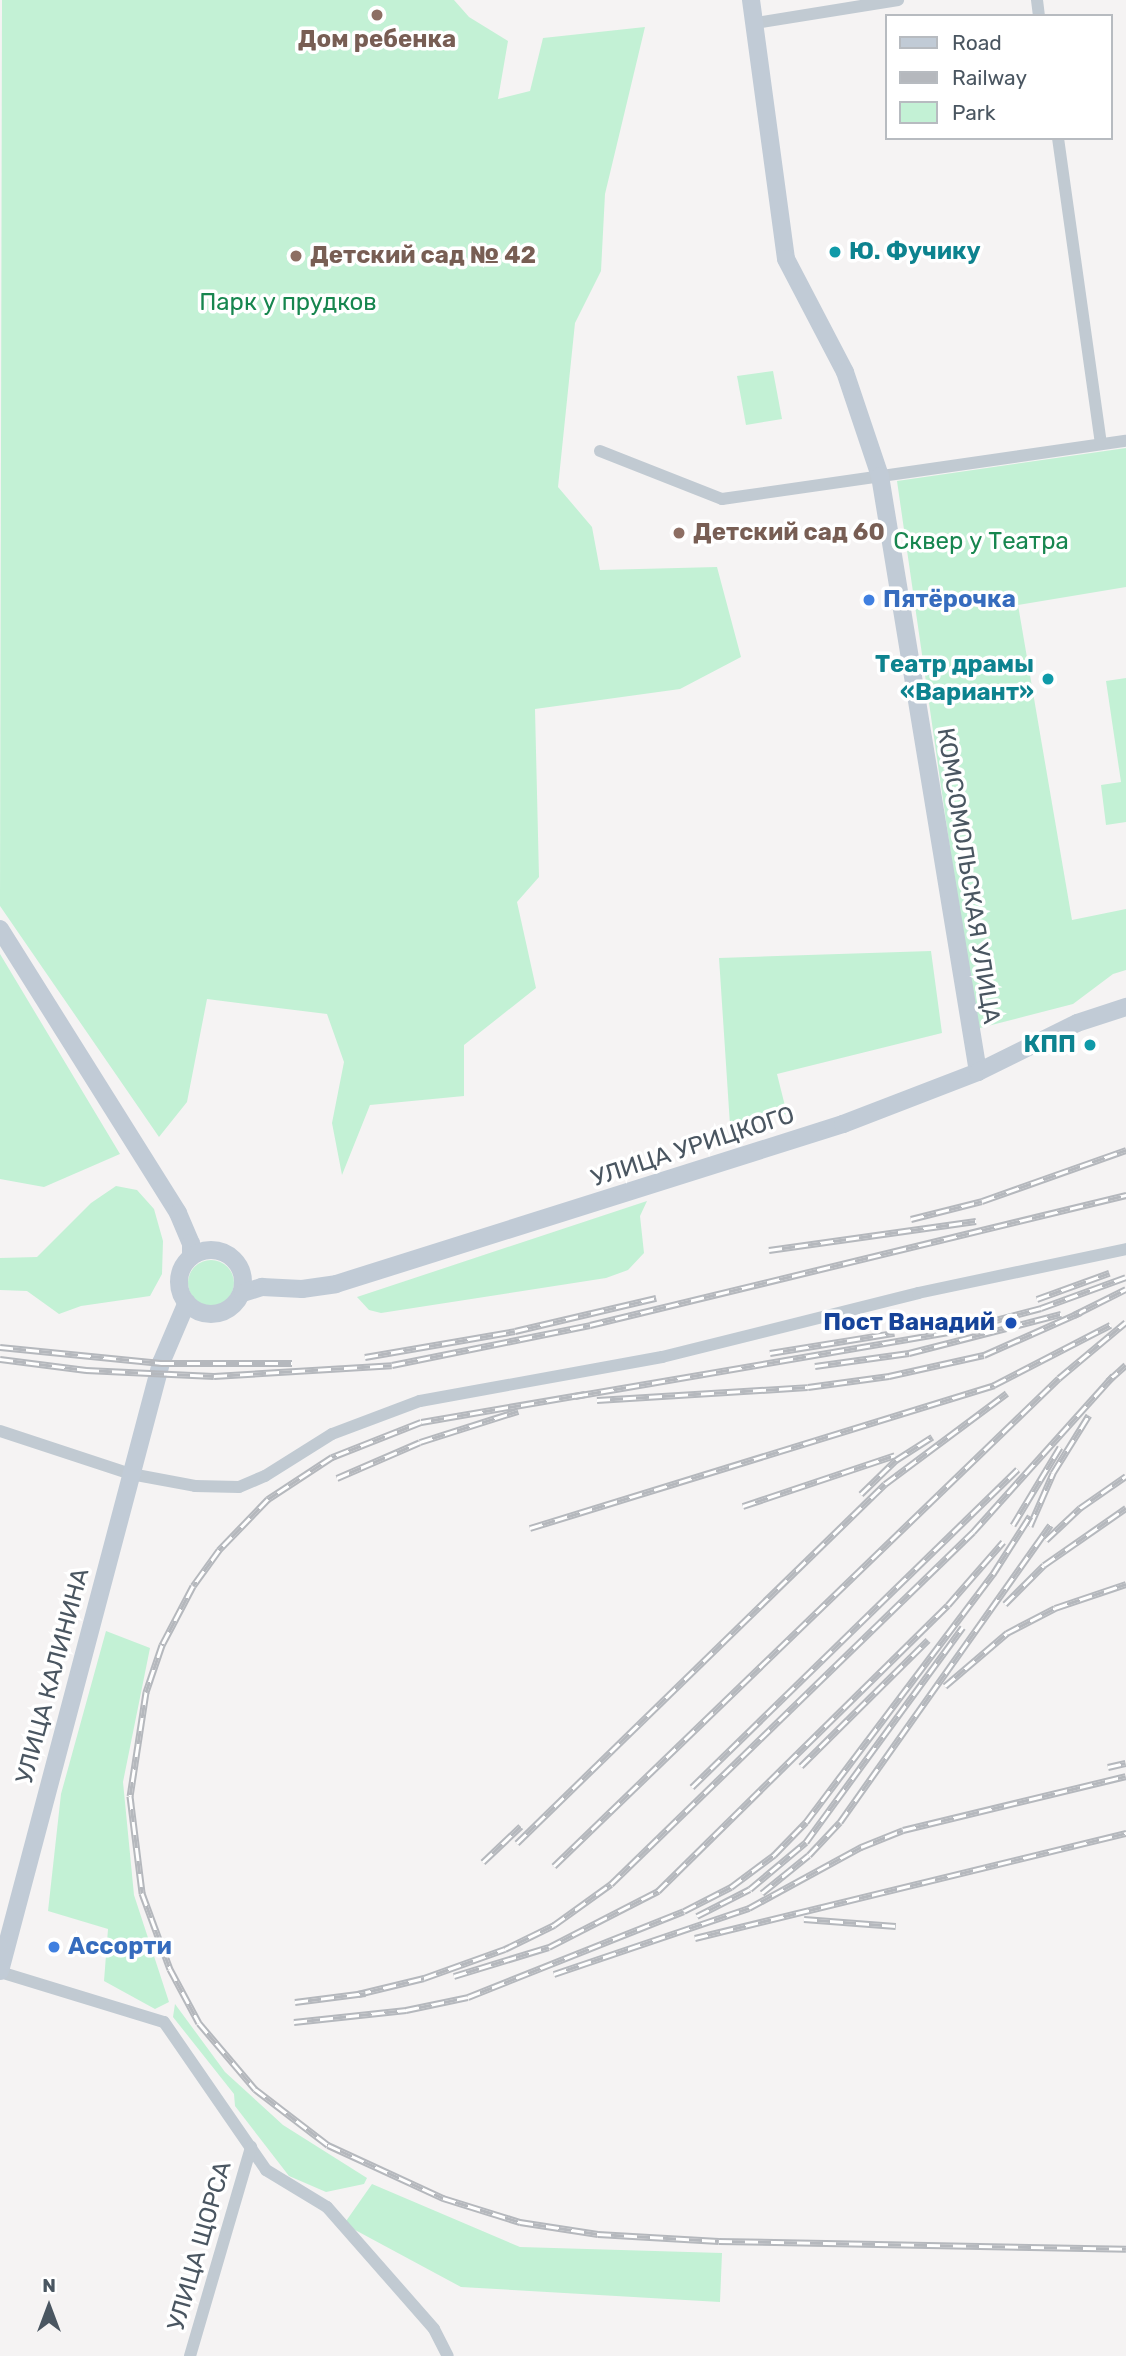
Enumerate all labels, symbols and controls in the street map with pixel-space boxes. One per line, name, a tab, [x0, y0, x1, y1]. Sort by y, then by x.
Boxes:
marker: Дом ребенка	[369, 7, 385, 23]
legend	[884, 14, 1112, 140]
place label: Дом ребенка	[298, 26, 456, 54]
text: Road	[952, 30, 1002, 55]
text: Railway	[952, 65, 1027, 90]
text: Park	[952, 100, 996, 125]
place label: Ю. Фучику	[849, 238, 981, 266]
place label: Детский сад № 42	[310, 242, 536, 270]
marker: Ю. Фучику	[827, 244, 843, 260]
marker: Детский сад № 42	[288, 248, 304, 264]
park label: Парк у прудков	[199, 289, 377, 317]
place label: Детский сад 60	[693, 519, 885, 547]
marker: Детский сад 60	[671, 525, 687, 541]
park label: Сквер у Театра	[893, 528, 1069, 556]
place label: Пятёрочка	[883, 586, 1016, 614]
marker: Пятёрочка	[861, 592, 877, 608]
place label: Театр драмы «Вариант»	[875, 651, 1034, 707]
marker: Театр драмы «Вариант»	[1040, 671, 1056, 687]
street label: КОМСОМОЛЬСКАЯ УЛИЦА	[930, 726, 1006, 1026]
place label: КПП	[1023, 1031, 1076, 1059]
marker: КПП	[1082, 1037, 1098, 1053]
street label: УЛИЦА УРИЦКОГО	[588, 1101, 798, 1193]
place label: Пост Ванадий	[823, 1309, 995, 1337]
marker: Пост Ванадий	[1001, 1313, 1021, 1333]
street label: УЛИЦА КАЛИНИНА	[10, 1565, 96, 1787]
place label: Ассорти	[68, 1933, 172, 1961]
marker: Ассорти	[46, 1939, 62, 1955]
street label: УЛИЦА ЩОРСА	[162, 2158, 238, 2334]
north arrow	[14, 2272, 84, 2342]
text: N	[42, 2274, 56, 2297]

